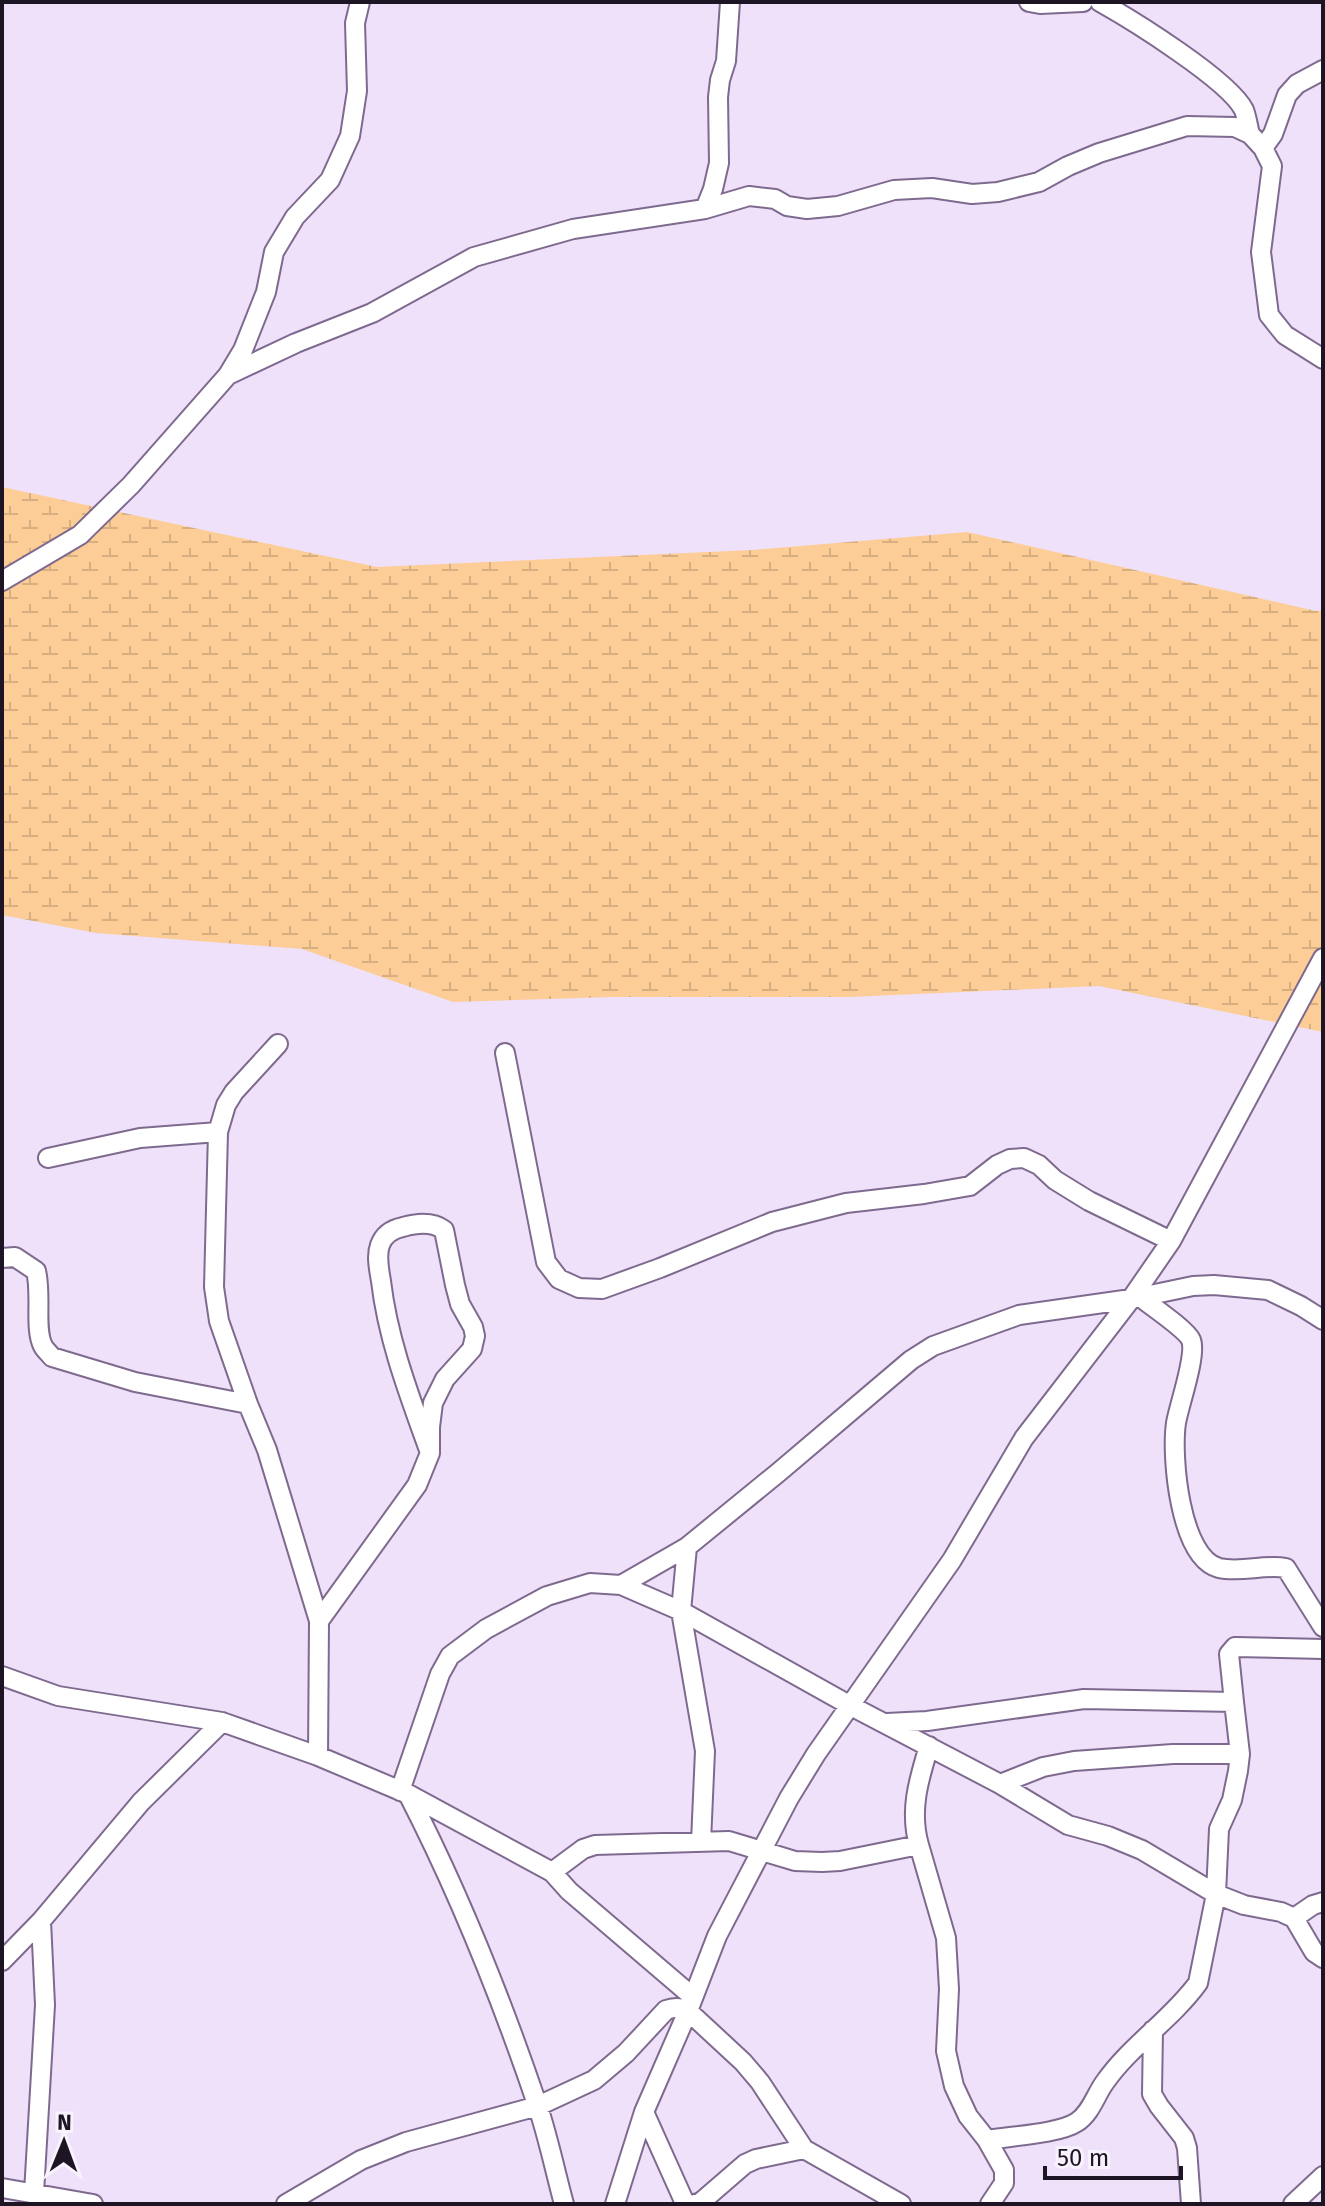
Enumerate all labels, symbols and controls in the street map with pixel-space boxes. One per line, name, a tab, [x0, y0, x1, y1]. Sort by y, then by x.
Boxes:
north arrow	[24, 2102, 104, 2182]
text: N	[57, 2109, 72, 2136]
scale bar	[1045, 2130, 1181, 2180]
text: 50 m	[1057, 2144, 1109, 2172]

